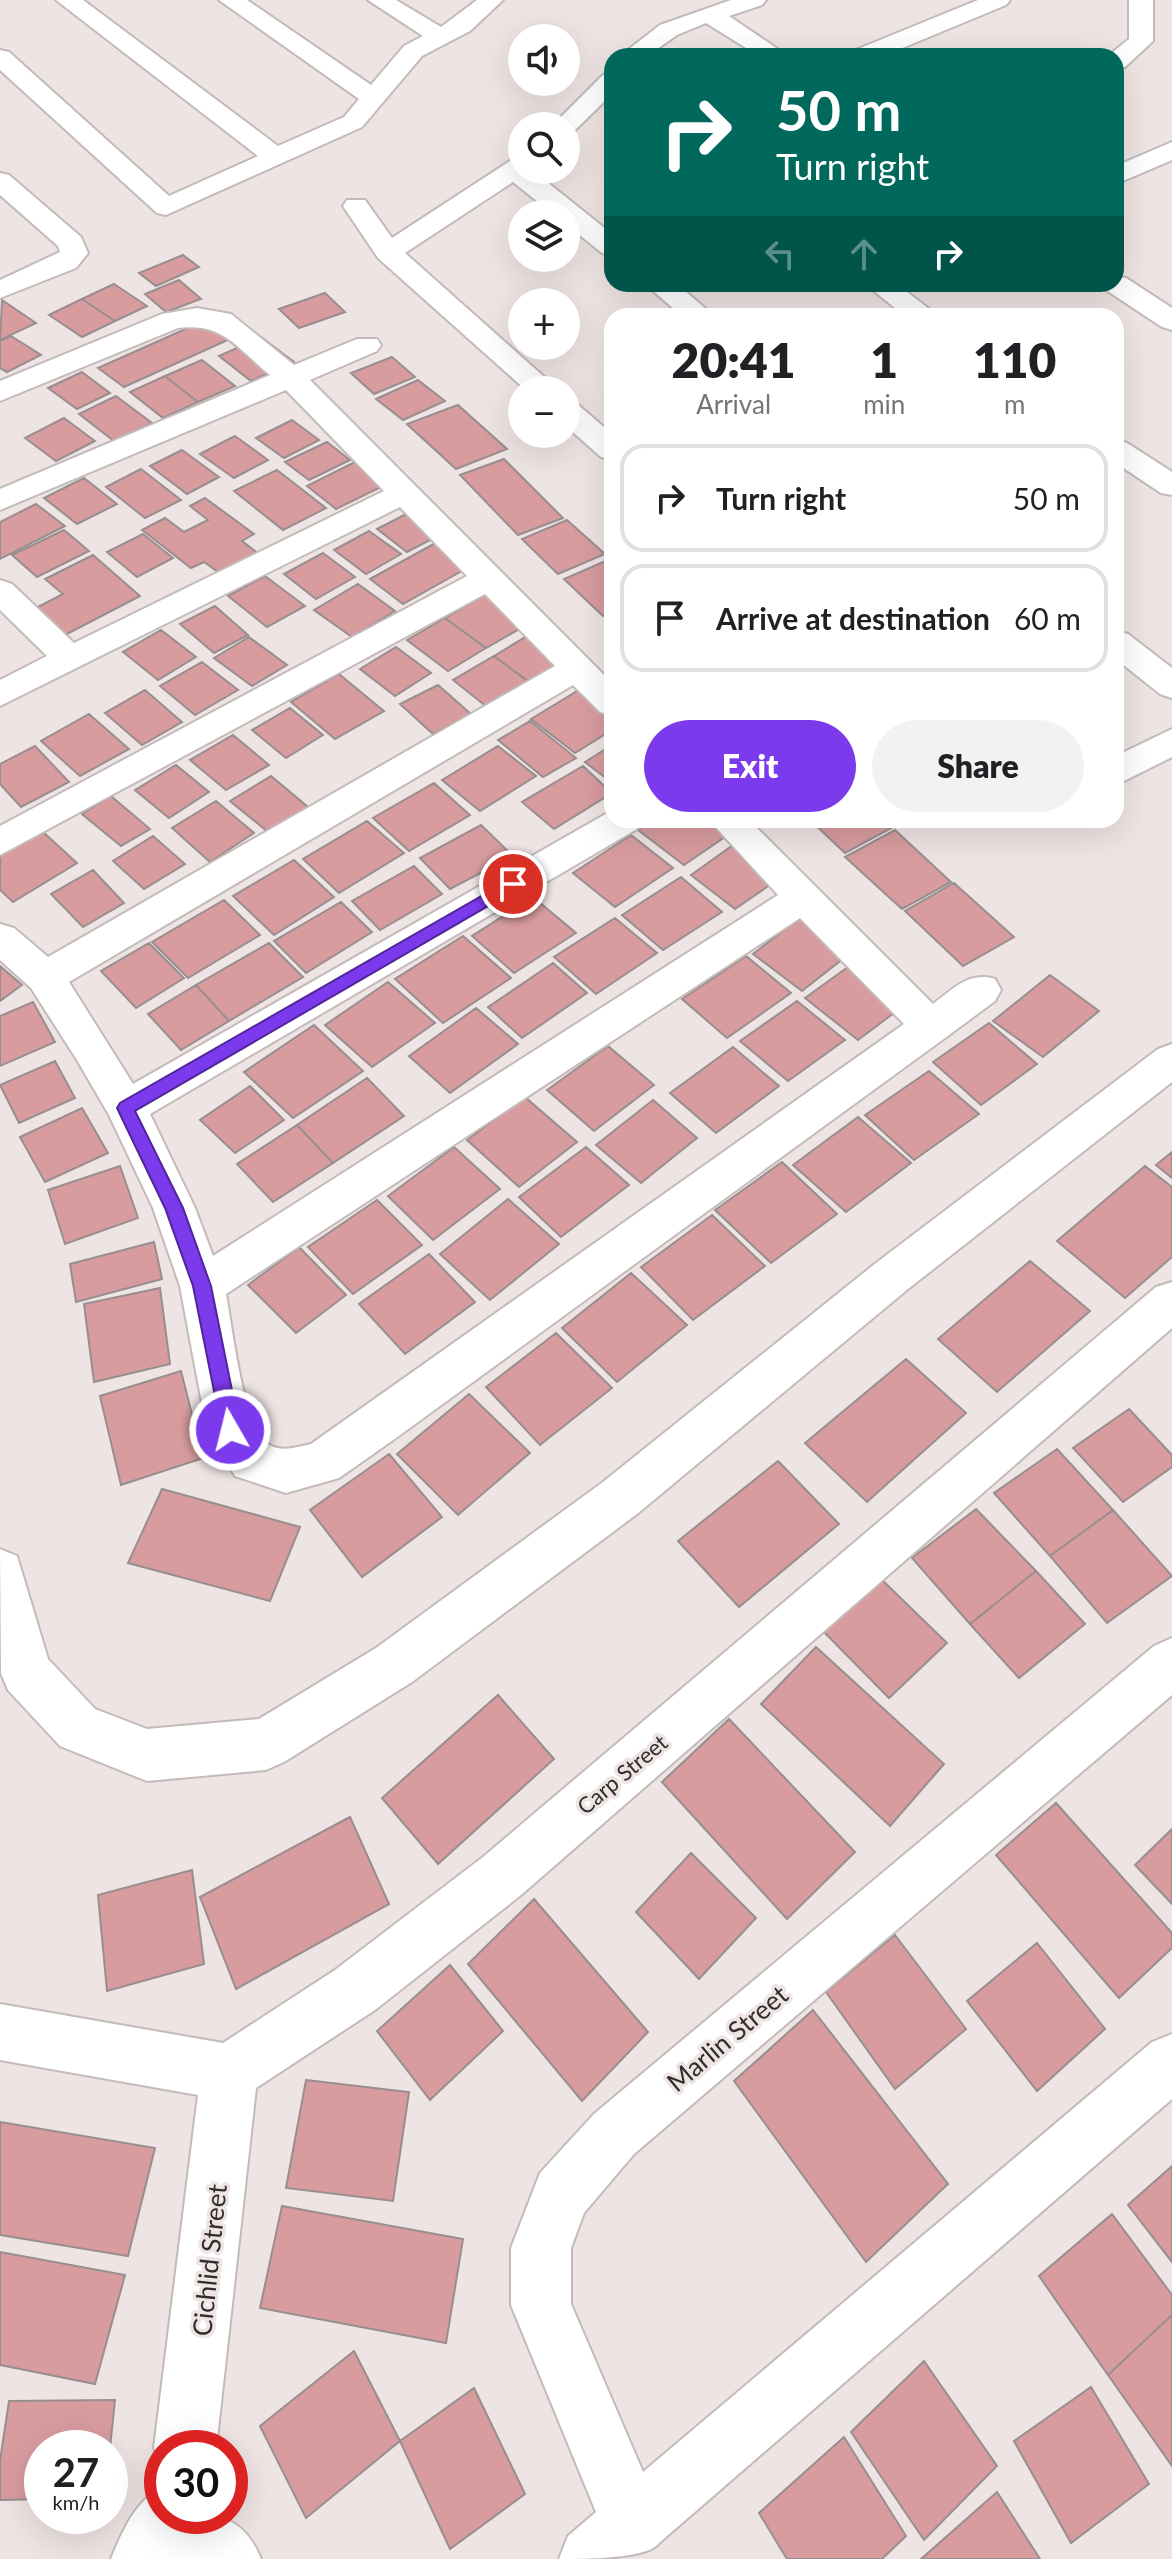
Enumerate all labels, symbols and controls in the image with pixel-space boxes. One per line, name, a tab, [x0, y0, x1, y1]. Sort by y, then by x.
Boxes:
map controls	[508, 24, 580, 448]
button: sound	[508, 24, 580, 96]
text: 50 m	[776, 76, 901, 143]
icon: right	[644, 80, 748, 184]
button: search	[508, 112, 580, 184]
text: Turn right	[776, 144, 929, 188]
button: layers	[508, 200, 580, 272]
icon: left	[758, 232, 802, 276]
icon: ahead	[842, 232, 886, 276]
icon: right	[926, 232, 970, 276]
button: +	[508, 288, 580, 360]
text: 20:41	[672, 331, 796, 388]
text: 1	[870, 331, 898, 388]
text: 110	[973, 331, 1056, 388]
button: −	[508, 376, 580, 448]
text: Arrival	[696, 388, 771, 420]
text: min	[863, 388, 905, 420]
text: m	[1004, 388, 1025, 420]
icon: right	[648, 476, 692, 520]
text: Turn right	[716, 480, 846, 516]
text: 50 m	[1013, 480, 1080, 516]
icon: arrive	[648, 596, 692, 640]
text: Arrive at destination	[716, 600, 990, 636]
text: 60 m	[1014, 600, 1081, 636]
button: Exit	[644, 720, 856, 812]
button: Share	[872, 720, 1084, 812]
pin	[479, 850, 547, 918]
icon: arrive	[491, 862, 535, 906]
position arrow	[188, 1388, 272, 1472]
street label: Carp Street	[571, 1728, 673, 1820]
street label: Marlin Street	[660, 1978, 795, 2098]
street label: Cichlid Street	[185, 2182, 233, 2338]
speed limit sign: 30	[144, 2430, 248, 2534]
text: 27	[53, 2448, 99, 2496]
text: km/h	[53, 2490, 99, 2514]

